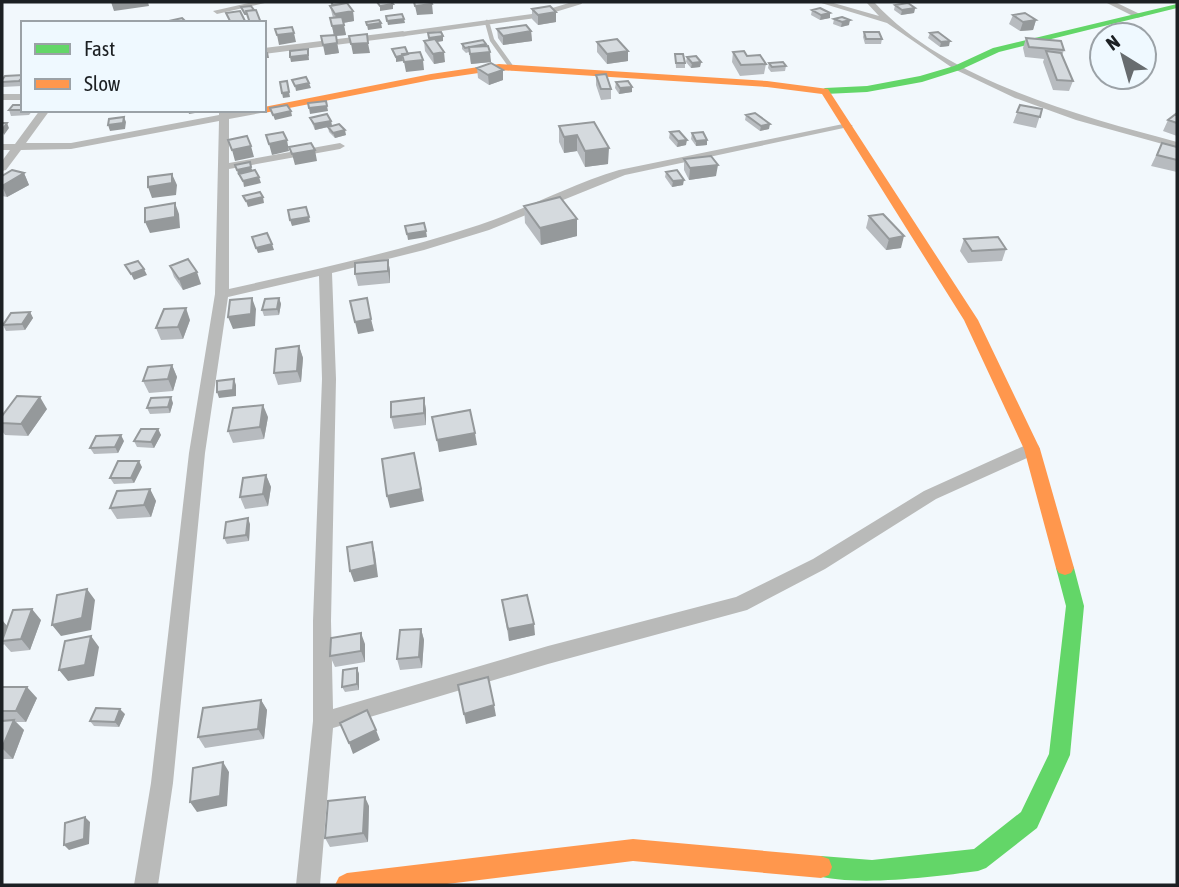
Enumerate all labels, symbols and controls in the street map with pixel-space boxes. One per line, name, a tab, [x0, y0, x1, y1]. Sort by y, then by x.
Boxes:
legend	[21, 21, 266, 112]
north arrow	[1088, 21, 1158, 91]
text: N	[1102, 30, 1124, 55]
text: Fast	[84, 36, 115, 60]
text: Slow	[84, 71, 121, 95]

